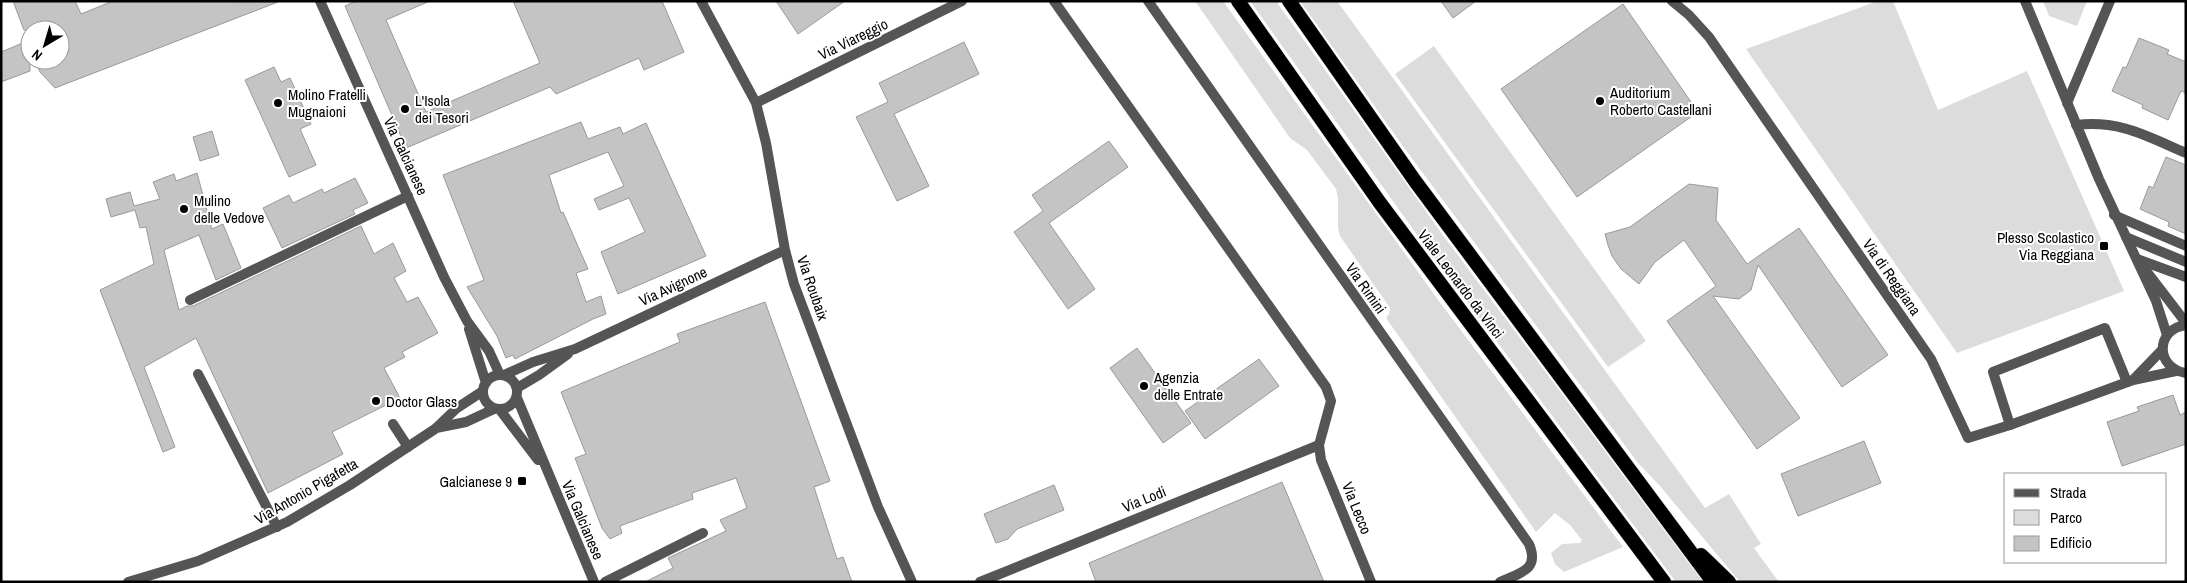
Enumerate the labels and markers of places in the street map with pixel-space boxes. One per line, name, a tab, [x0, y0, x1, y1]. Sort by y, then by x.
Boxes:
place label: Auditorium Roberto Castellani	[1609, 82, 1712, 120]
place label: Molino Fratelli Mugnaioni	[288, 84, 366, 122]
place label: L'Isola dei Tesori	[415, 90, 469, 128]
marker: Auditorium Roberto Castellani	[1594, 95, 1606, 107]
marker: Molino Fratelli Mugnaioni	[272, 97, 284, 109]
marker: L'Isola dei Tesori	[399, 103, 411, 115]
place label: Mulino delle Vedove	[194, 190, 265, 228]
marker: Mulino delle Vedove	[178, 203, 190, 215]
place label: Plesso Scolastico Via Reggiana	[1997, 227, 2094, 265]
marker: Plesso Scolastico Via Reggiana	[2098, 240, 2110, 252]
place label: Agenzia delle Entrate	[1153, 367, 1223, 405]
marker: Agenzia delle Entrate	[1138, 380, 1150, 392]
place label: Doctor Glass	[386, 391, 457, 412]
marker: Doctor Glass	[370, 395, 382, 407]
place label: Galcianese 9	[440, 471, 512, 492]
marker: Galcianese 9	[516, 475, 528, 487]

